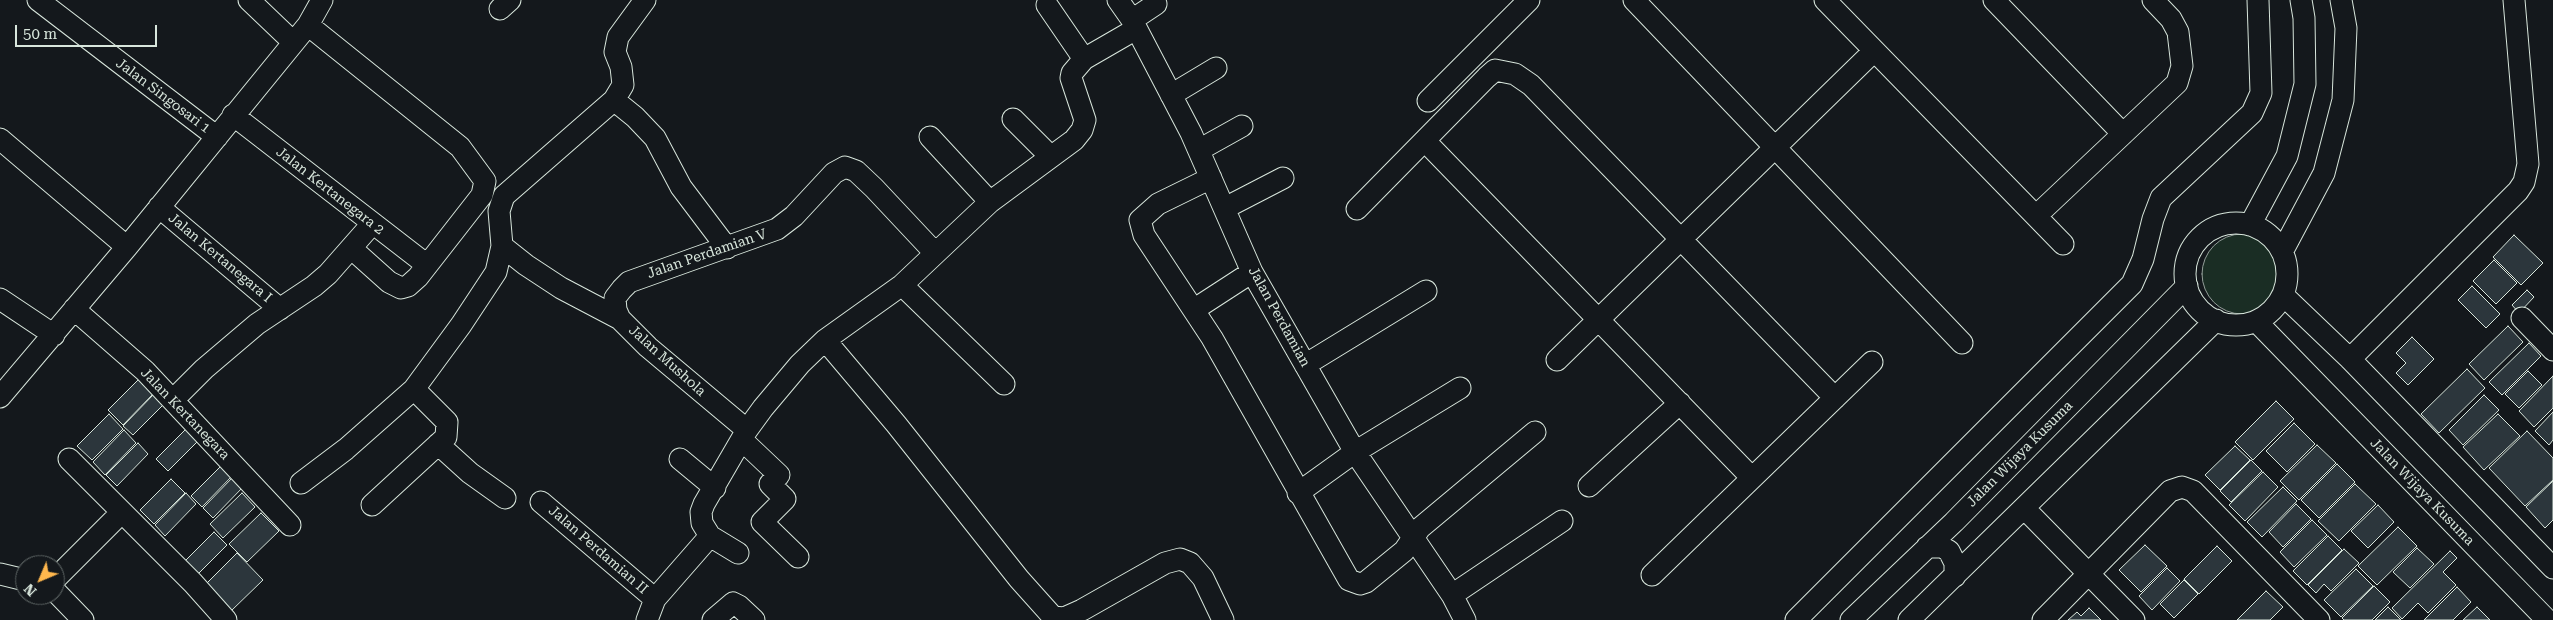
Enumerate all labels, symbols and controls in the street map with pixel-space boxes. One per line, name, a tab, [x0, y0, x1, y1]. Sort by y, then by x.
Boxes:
scale bar	[18, 15, 160, 47]
text: 50 m	[23, 25, 57, 43]
street label: Jalan Singosari 1	[112, 55, 214, 137]
street label: Jalan Kertanegara 2	[273, 144, 387, 238]
street label: Jalan Kertanegara I	[165, 210, 275, 306]
street label: Jalan Perdamian V	[645, 226, 769, 282]
street label: Jalan Perdamian	[1244, 264, 1314, 370]
street label: Jalan Mushola	[625, 322, 709, 400]
street label: Jalan Kertanegara	[137, 365, 233, 463]
street label: Jalan Wijaya Kusuma	[1964, 398, 2076, 510]
street label: Jalan Wijaya Kusuma	[2366, 435, 2478, 549]
street label: Jalan Perdamian II	[545, 502, 651, 598]
north arrow	[15, 555, 65, 605]
text: N	[21, 580, 40, 599]

